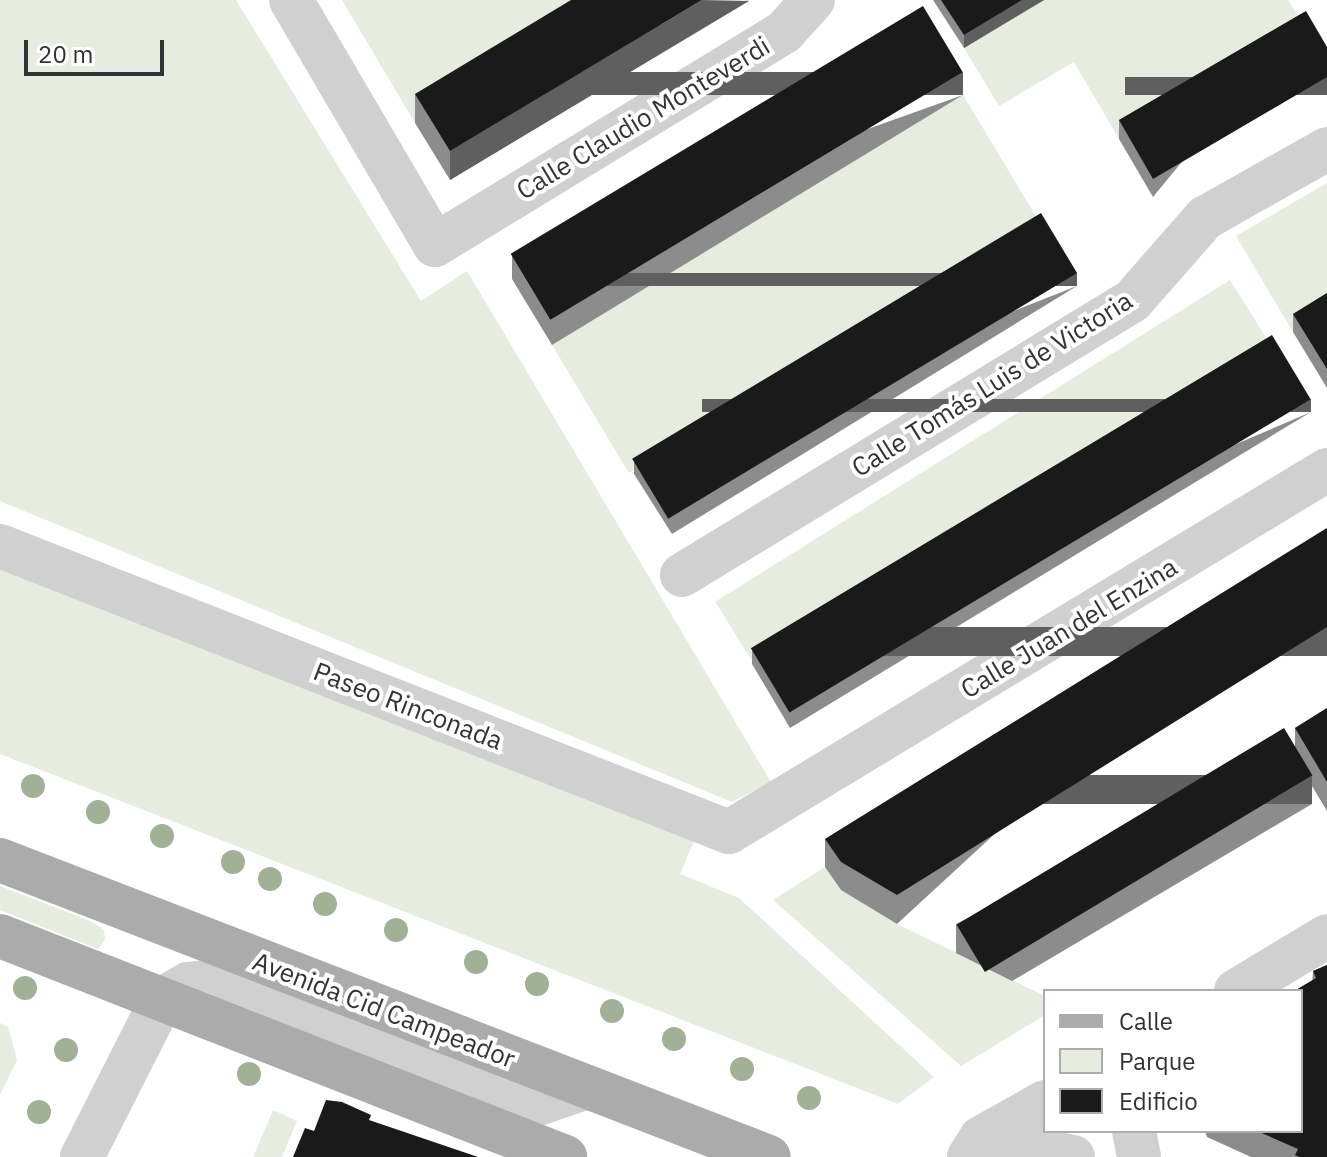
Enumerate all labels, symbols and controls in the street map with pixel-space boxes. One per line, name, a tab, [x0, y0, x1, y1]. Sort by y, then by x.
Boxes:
scale bar	[28, 24, 168, 74]
street label: Calle Claudio Monteverdi	[511, 30, 775, 206]
text: 20 m	[38, 38, 93, 70]
street label: Calle Tomás Luis de Victoria	[846, 285, 1138, 483]
street label: Calle Juan del Enzina	[955, 551, 1183, 705]
street label: Paseo Rinconada	[309, 656, 507, 756]
street label: Avenida Cid Campeador	[248, 946, 520, 1074]
legend	[1043, 989, 1303, 1133]
text: Calle	[1119, 1005, 1173, 1037]
text: Parque	[1119, 1045, 1196, 1077]
text: Edificio	[1119, 1085, 1198, 1117]

